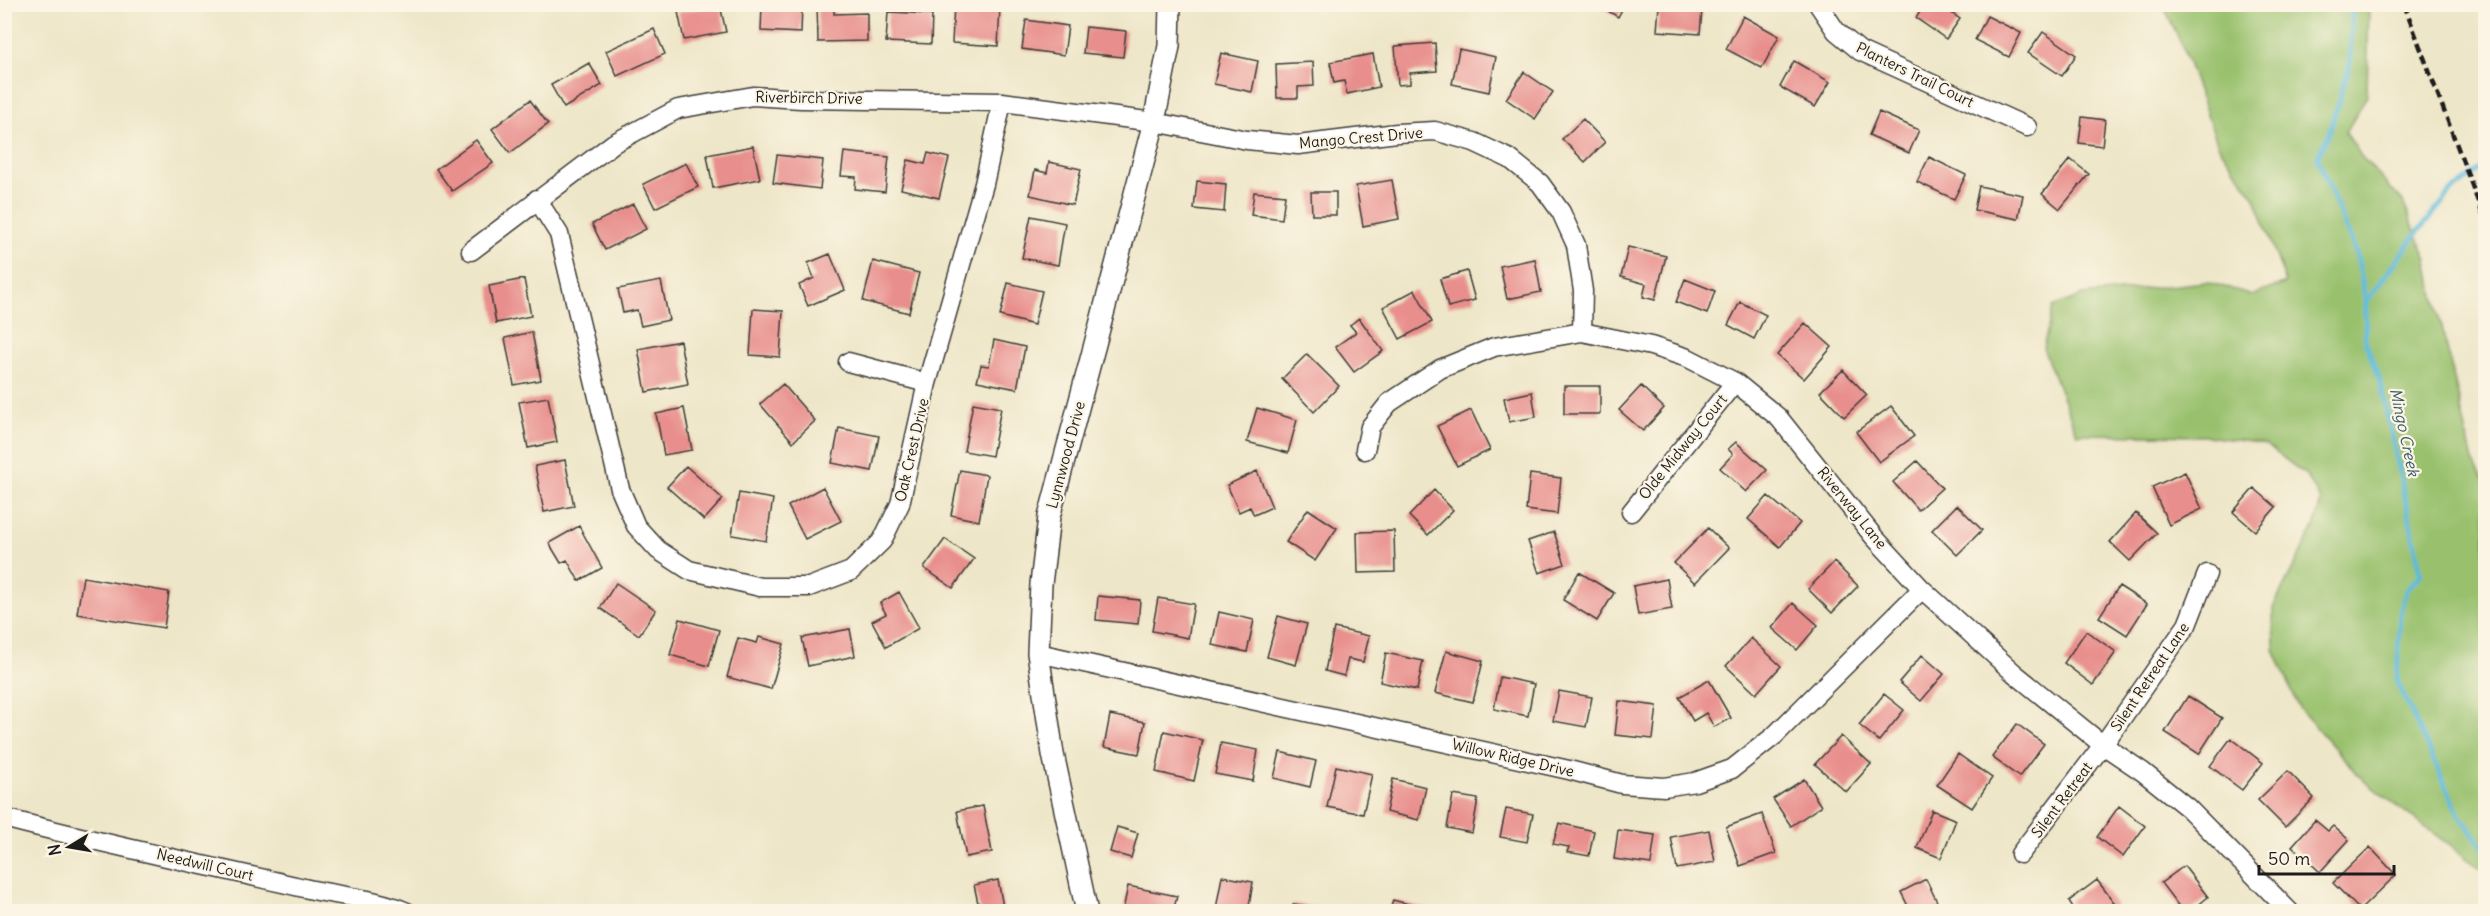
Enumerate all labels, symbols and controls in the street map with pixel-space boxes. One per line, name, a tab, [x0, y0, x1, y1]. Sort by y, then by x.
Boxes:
street label: Planters Trail Court	[1853, 38, 1977, 111]
street label: Riverbirch Drive	[755, 87, 863, 108]
street label: Mango Crest Drive	[1298, 123, 1424, 152]
water label: Mingo Creek	[2386, 386, 2424, 480]
street label: Olde Midway Court	[1634, 390, 1731, 503]
street label: Oak Crest Drive	[890, 396, 933, 504]
street label: Lynnwood Drive	[1042, 399, 1089, 511]
street label: Riverway Lane	[1813, 463, 1891, 553]
street label: Silent Retreat Lane	[2106, 619, 2193, 735]
street label: Willow Ridge Drive	[1450, 734, 1576, 781]
street label: Silent Retreat	[2027, 758, 2096, 841]
north arrow	[39, 817, 99, 877]
scale bar	[2259, 838, 2394, 876]
text: N	[43, 843, 65, 857]
street label: Needwill Court	[155, 844, 255, 885]
text: 50 m	[2268, 847, 2310, 870]

